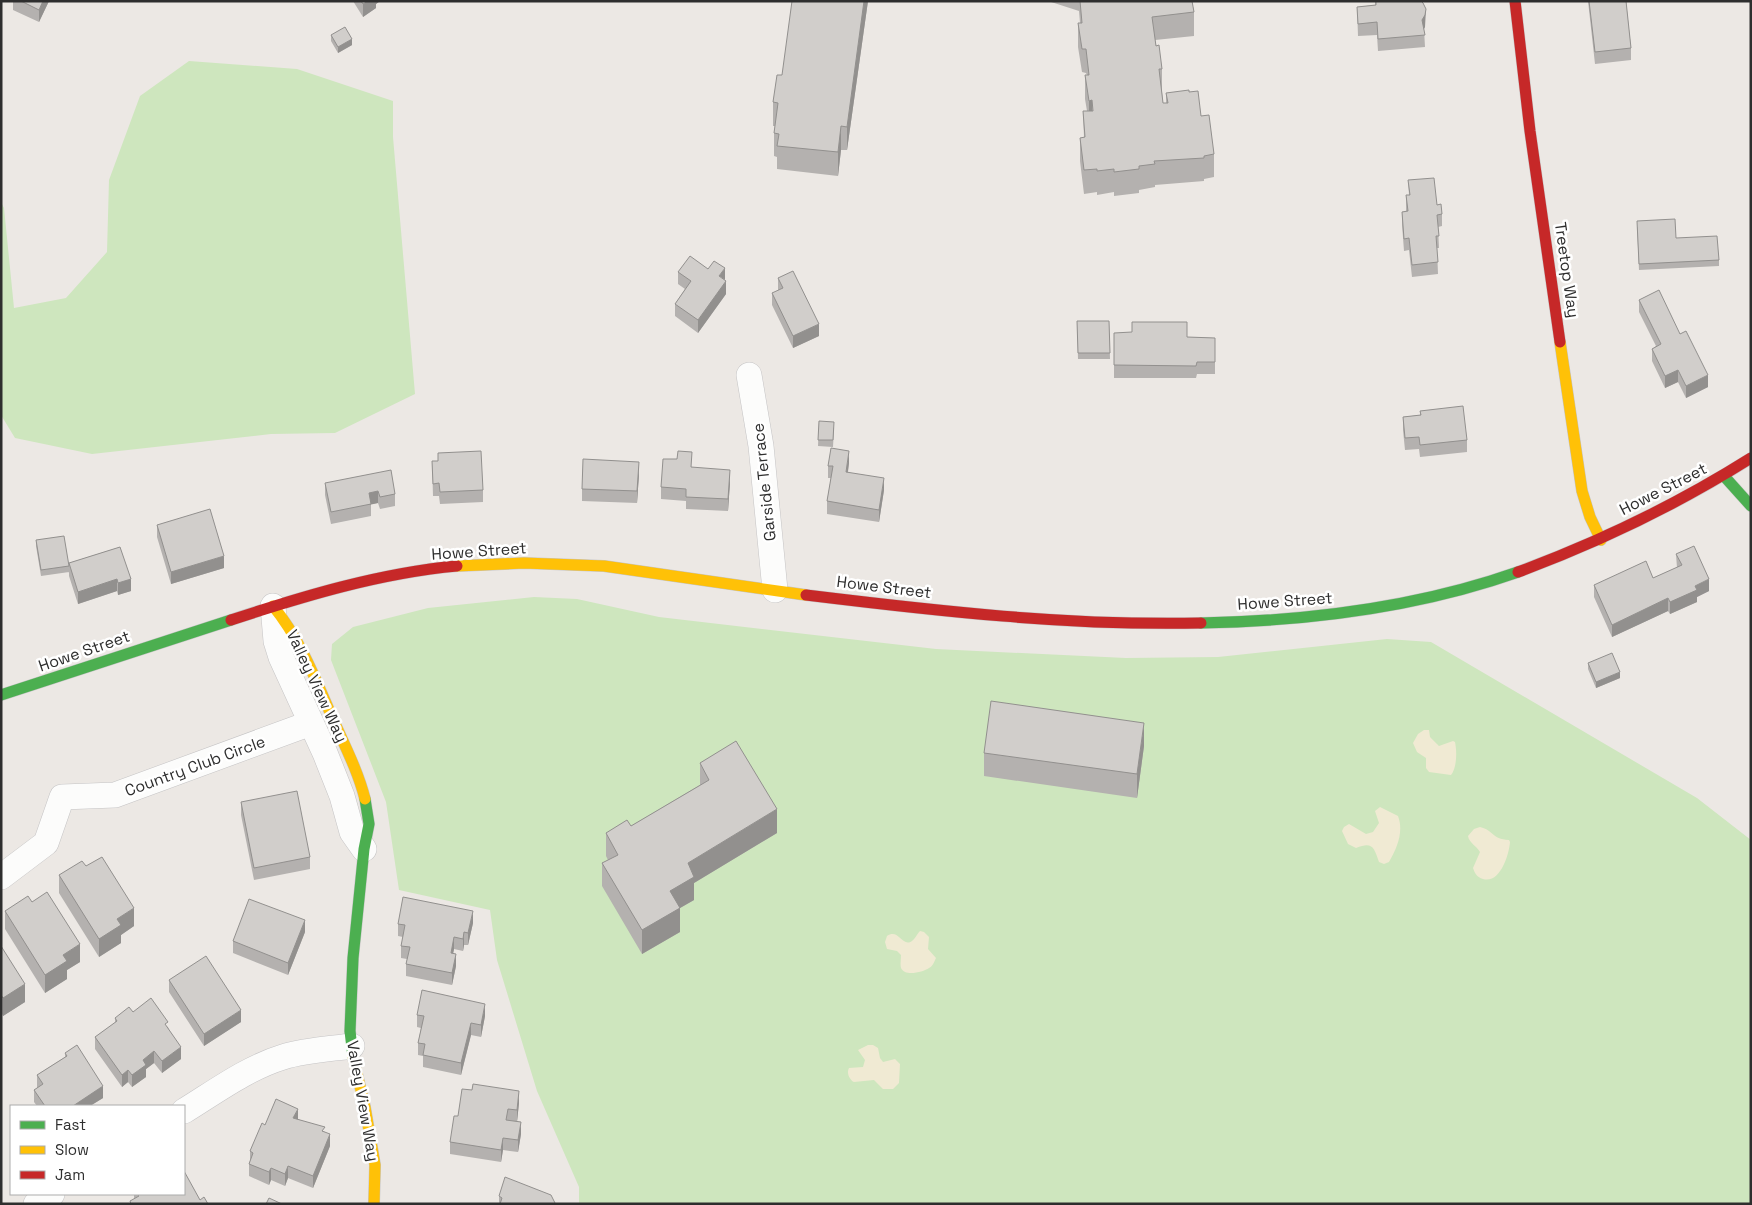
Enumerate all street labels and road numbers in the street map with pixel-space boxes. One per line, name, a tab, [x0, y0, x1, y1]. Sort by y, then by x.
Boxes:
street label: Treetop Way	[1550, 221, 1584, 319]
street label: Garside Terrace	[747, 422, 781, 542]
street label: Howe Street	[1616, 458, 1710, 520]
street label: Howe Street	[431, 537, 527, 565]
street label: Howe Street	[835, 571, 933, 603]
street label: Howe Street	[1237, 587, 1333, 615]
street label: Howe Street	[35, 626, 133, 676]
street label: Valley View Way	[282, 626, 352, 746]
street label: Country Club Circle	[122, 731, 268, 801]
street label: Valley View Way	[342, 1039, 384, 1163]

